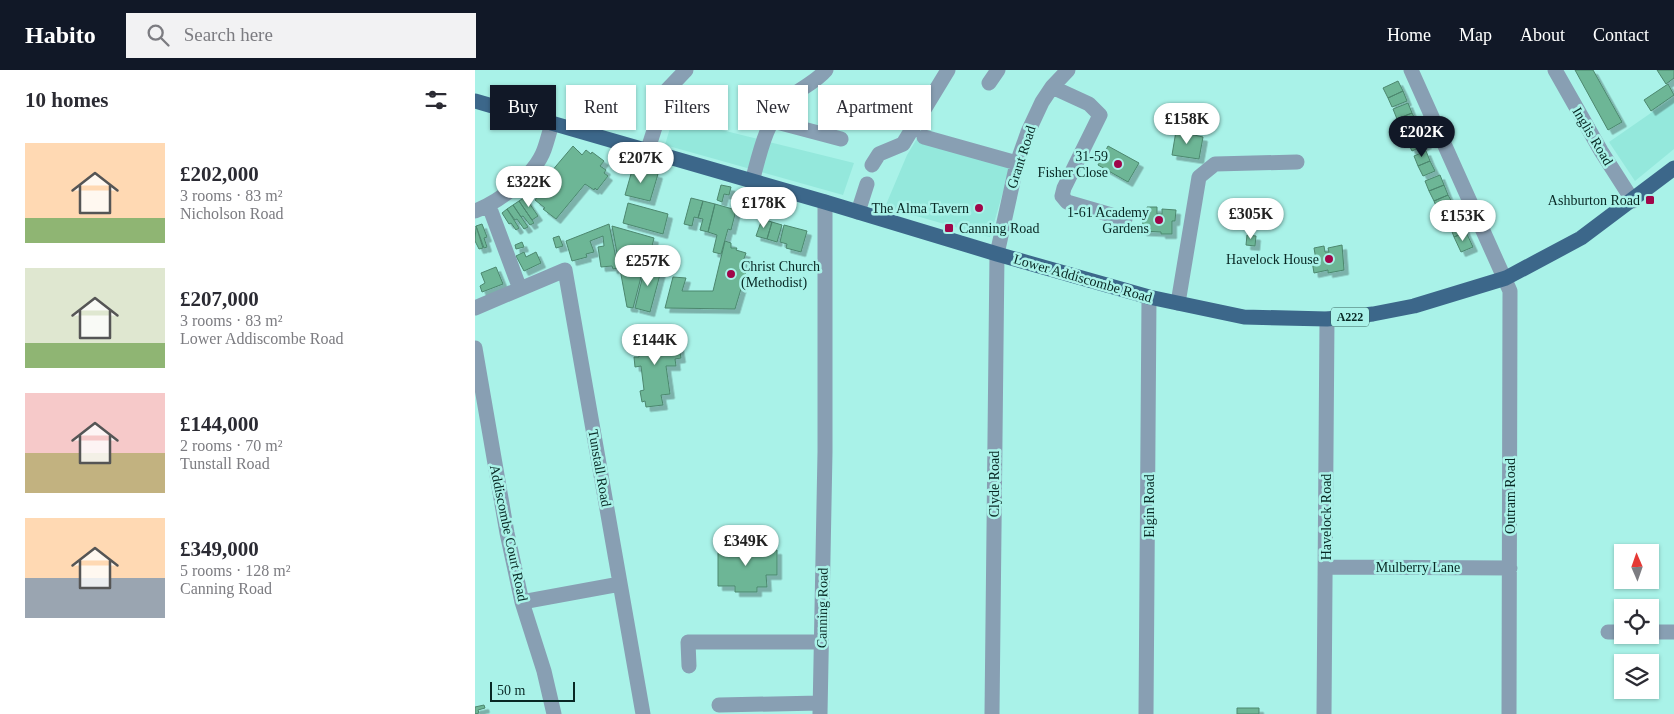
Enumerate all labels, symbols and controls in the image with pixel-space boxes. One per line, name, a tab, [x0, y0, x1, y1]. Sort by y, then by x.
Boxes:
search box	[126, 13, 476, 58]
icon: search	[144, 21, 172, 49]
text: Habito	[25, 22, 96, 48]
text: Search here	[184, 24, 273, 45]
text: Home	[1387, 25, 1431, 45]
text: Map	[1459, 25, 1492, 45]
text: About	[1520, 25, 1565, 45]
text: Contact	[1593, 25, 1649, 45]
chip: Buy	[490, 85, 556, 130]
chip: Rent	[566, 85, 636, 130]
chip: Filters	[646, 85, 728, 130]
chip: New	[738, 85, 808, 130]
chip: Apartment	[818, 85, 931, 130]
icon: filters	[422, 86, 450, 114]
text: 10 homes	[25, 88, 108, 112]
pin: £158K	[1152, 102, 1222, 145]
street label: Inglis Road	[1569, 105, 1616, 168]
text: £158K	[1165, 110, 1209, 127]
pin: £202K	[1387, 116, 1457, 158]
text: £202K	[1400, 123, 1444, 140]
street label: Grant Road	[1004, 124, 1039, 190]
pin: £207K	[606, 142, 676, 184]
text: £207K	[619, 149, 663, 166]
place label: 31-59 Fisher Close	[1038, 149, 1108, 180]
marker: 31-59 Fisher Close	[1112, 158, 1124, 170]
text: £202,000	[180, 162, 259, 186]
icon: home	[65, 163, 125, 223]
pin: £322K	[494, 166, 564, 208]
text: £322K	[507, 173, 551, 190]
pin: £178K	[729, 186, 799, 229]
text: 3 rooms · 83 m²	[180, 187, 283, 204]
place label: Ashburton Road	[1548, 193, 1640, 208]
text: £178K	[742, 194, 786, 211]
marker: Ashburton Road	[1644, 194, 1656, 206]
pin: £305K	[1216, 198, 1286, 240]
pin: £153K	[1428, 200, 1498, 242]
place label: The Alma Tavern	[871, 201, 969, 216]
marker: The Alma Tavern	[973, 202, 985, 214]
text: Nicholson Road	[180, 205, 284, 222]
place label: 1-61 Academy Gardens	[1067, 205, 1149, 236]
text: £305K	[1229, 205, 1273, 222]
text: £153K	[1441, 207, 1485, 224]
marker: 1-61 Academy Gardens	[1153, 214, 1165, 226]
place label: Canning Road	[959, 221, 1040, 236]
marker: Canning Road	[943, 222, 955, 234]
pin: £257K	[613, 244, 683, 287]
text: £257K	[626, 252, 670, 269]
street label: Lower Addiscombe Road	[1012, 252, 1154, 305]
place label: Havelock House	[1226, 252, 1319, 267]
marker: Havelock House	[1323, 253, 1335, 265]
place label: Christ Church (Methodist)	[741, 259, 820, 291]
marker: Christ Church (Methodist)	[725, 268, 737, 280]
text: £207,000	[180, 287, 259, 311]
icon: home	[65, 288, 125, 348]
road number: A222	[1331, 308, 1369, 326]
text: 3 rooms · 83 m²	[180, 312, 283, 329]
pin: £144K	[620, 324, 690, 366]
text: Lower Addiscombe Road	[180, 330, 344, 347]
text: £144K	[633, 331, 677, 348]
text: £144,000	[180, 412, 259, 436]
icon: home	[65, 413, 125, 473]
street label: Tunstall Road	[585, 428, 614, 508]
text: 2 rooms · 70 m²	[180, 437, 283, 454]
street label: Clyde Road	[987, 451, 1002, 517]
text: Tunstall Road	[180, 455, 270, 472]
street label: Outram Road	[1503, 458, 1518, 534]
street label: Addiscombe Court Road	[487, 463, 530, 603]
street label: Elgin Road	[1142, 474, 1157, 538]
street label: Havelock Road	[1319, 474, 1334, 560]
pin: £349K	[711, 524, 781, 567]
text: £349K	[724, 532, 768, 549]
text: £349,000	[180, 537, 259, 561]
icon: home	[65, 538, 125, 598]
north arrow	[1614, 544, 1659, 589]
map controls	[1614, 544, 1659, 699]
street label: Mulberry Lane	[1376, 560, 1460, 575]
text: 5 rooms · 128 m²	[180, 562, 291, 579]
street label: Canning Road	[814, 568, 831, 648]
text: Canning Road	[180, 580, 272, 597]
button: locate	[1614, 599, 1659, 644]
button: layers	[1614, 654, 1659, 699]
scale bar	[490, 679, 575, 702]
text: 50 m	[497, 683, 525, 698]

